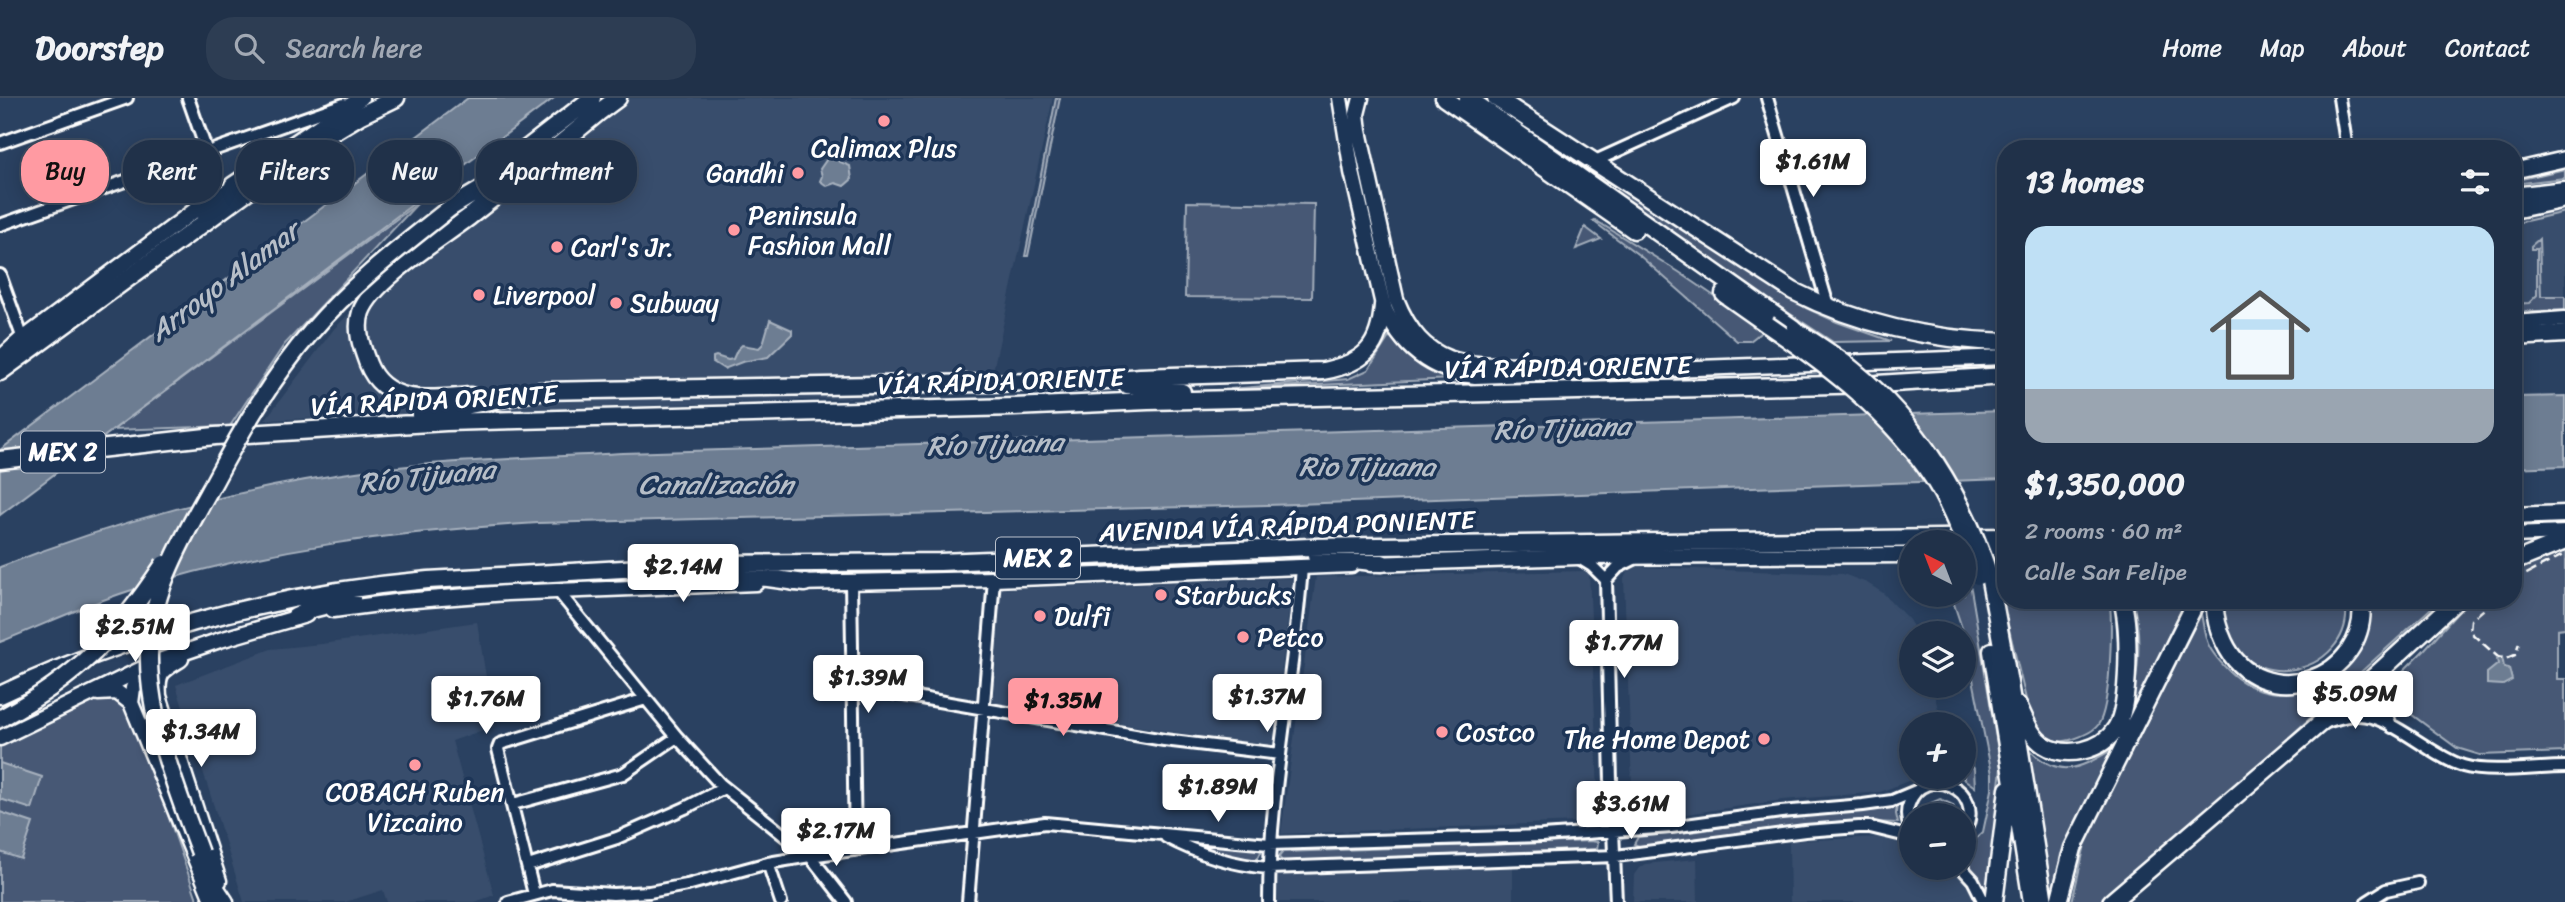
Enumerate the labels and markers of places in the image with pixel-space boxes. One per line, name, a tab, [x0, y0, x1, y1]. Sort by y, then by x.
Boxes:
marker: Calimax Plus	[876, 113, 892, 129]
place label: Calimax Plus	[811, 125, 957, 171]
pin: $1.61M	[1756, 140, 1870, 199]
place label: Gandhi	[706, 150, 785, 196]
marker: Gandhi	[790, 165, 806, 181]
place label: Peninsula Fashion Mall	[748, 192, 891, 268]
marker: Peninsula Fashion Mall	[726, 222, 742, 238]
place label: Carl's Jr.	[571, 224, 674, 270]
marker: Carl's Jr.	[549, 239, 565, 255]
place label: Liverpool	[493, 272, 596, 318]
place label: Subway	[630, 280, 720, 326]
marker: Liverpool	[471, 287, 487, 303]
marker: Subway	[608, 295, 624, 311]
pin: $2.14M	[626, 545, 740, 604]
place label: Starbucks	[1175, 572, 1292, 618]
marker: Starbucks	[1153, 587, 1169, 603]
place label: Dulfi	[1054, 593, 1111, 639]
pin: $2.51M	[78, 604, 192, 664]
marker: Dulfi	[1032, 608, 1048, 624]
place label: Petco	[1257, 614, 1324, 660]
pin: $1.77M	[1567, 620, 1681, 680]
marker: Petco	[1235, 629, 1251, 645]
pin: $1.39M	[811, 656, 925, 715]
pin: $5.09M	[2298, 672, 2412, 731]
pin: $1.37M	[1210, 674, 1324, 734]
pin: $1.76M	[429, 676, 543, 736]
pin: $1.35M	[1006, 678, 1120, 738]
place label: Costco	[1456, 709, 1535, 755]
pin: $1.34M	[144, 710, 258, 769]
place label: The Home Depot	[1564, 716, 1750, 762]
marker: Costco	[1434, 724, 1450, 740]
marker: The Home Depot	[1756, 731, 1772, 747]
marker: COBACH Ruben Vizcaino	[407, 757, 423, 773]
pin: $1.89M	[1161, 764, 1275, 824]
place label: COBACH Ruben Vizcaino	[326, 769, 504, 845]
pin: $3.61M	[1574, 782, 1688, 841]
pin: $2.17M	[779, 808, 893, 868]

